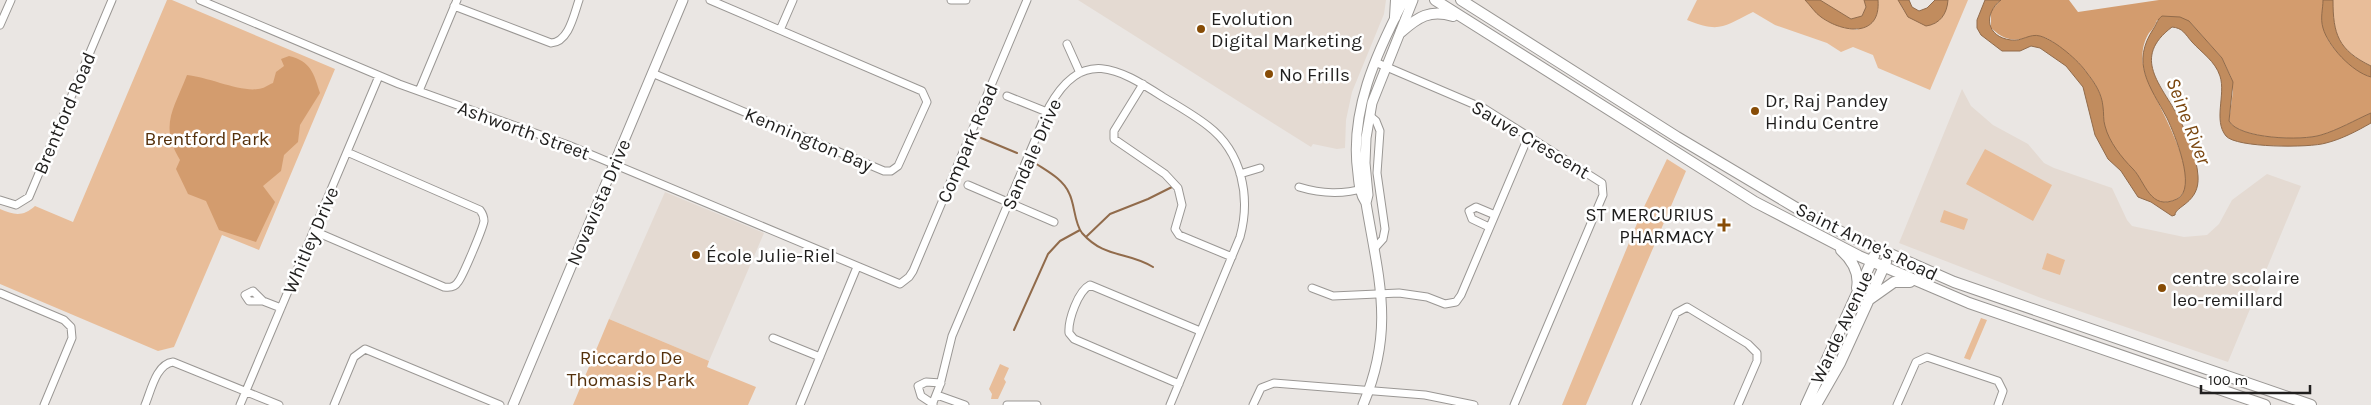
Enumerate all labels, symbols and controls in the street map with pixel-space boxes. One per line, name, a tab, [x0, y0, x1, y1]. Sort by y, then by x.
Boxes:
place label: Evolution Digital Marketing	[1211, 8, 1362, 52]
marker: Evolution Digital Marketing	[1195, 23, 1207, 35]
street label: Brentford Road	[29, 49, 101, 178]
place label: No Frills	[1279, 64, 1350, 86]
marker: No Frills	[1263, 68, 1275, 80]
water label: Seine River	[2161, 74, 2216, 169]
street label: Compark Road	[933, 81, 1003, 206]
place label: Dr, Raj Pandey Hindu Centre	[1765, 90, 1888, 134]
street label: Sandale Drive	[998, 96, 1066, 213]
street label: Sauve Crescent	[1468, 96, 1593, 184]
street label: Ashworth Street	[455, 97, 593, 165]
street label: Kennington Bay	[741, 103, 876, 177]
marker: Dr, Raj Pandey Hindu Centre	[1749, 105, 1761, 117]
park label: Brentford Park	[144, 128, 270, 150]
street label: Novavista Drive	[562, 136, 635, 269]
street label: Whitley Drive	[279, 184, 343, 297]
street label: Saint Anne's Road	[1792, 198, 1941, 286]
place label: ST MERCURIUS PHARMACY	[1585, 204, 1715, 248]
marker: ST MERCURIUS PHARMACY	[1718, 219, 1730, 231]
place label: École Julie-Riel	[706, 244, 835, 267]
marker: École Julie-Riel	[690, 249, 702, 261]
place label: centre scolaire leo-remillard	[2172, 267, 2300, 311]
street label: Warde Avenue	[1806, 268, 1878, 387]
marker: centre scolaire leo-remillard	[2156, 282, 2168, 294]
park label: Riccardo De Thomasis Park	[567, 347, 695, 391]
scale bar	[2201, 362, 2310, 394]
text: 100 m	[2208, 371, 2248, 389]

